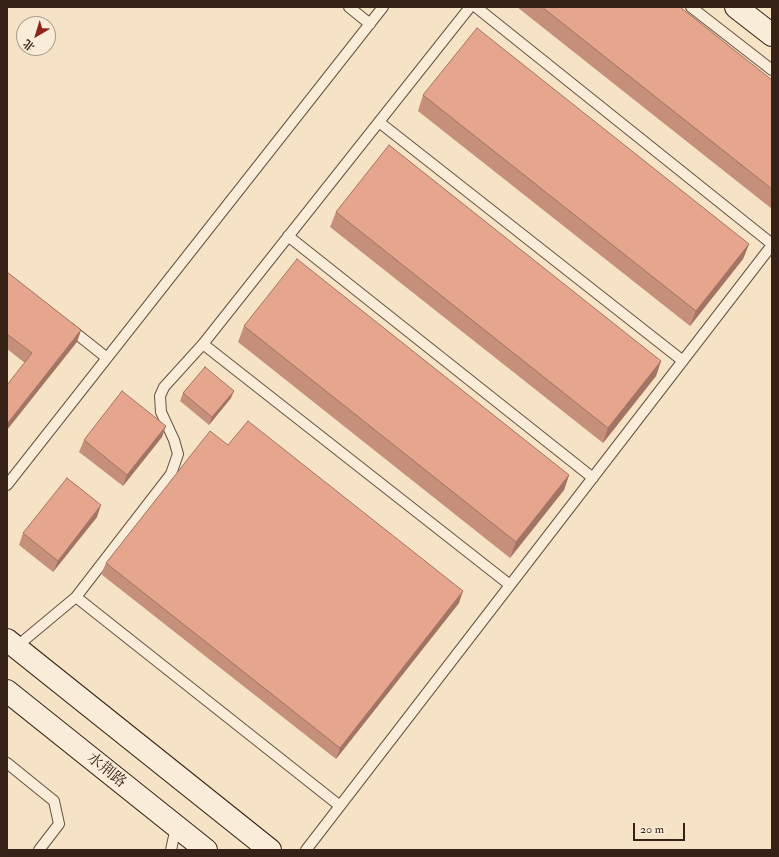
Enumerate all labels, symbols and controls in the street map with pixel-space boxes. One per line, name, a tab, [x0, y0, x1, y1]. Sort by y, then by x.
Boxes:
north arrow	[16, 16, 56, 56]
text: 北	[21, 37, 37, 54]
street label: 水荆路	[83, 750, 129, 792]
scale bar	[635, 815, 687, 841]
text: 20 m	[640, 822, 664, 837]

